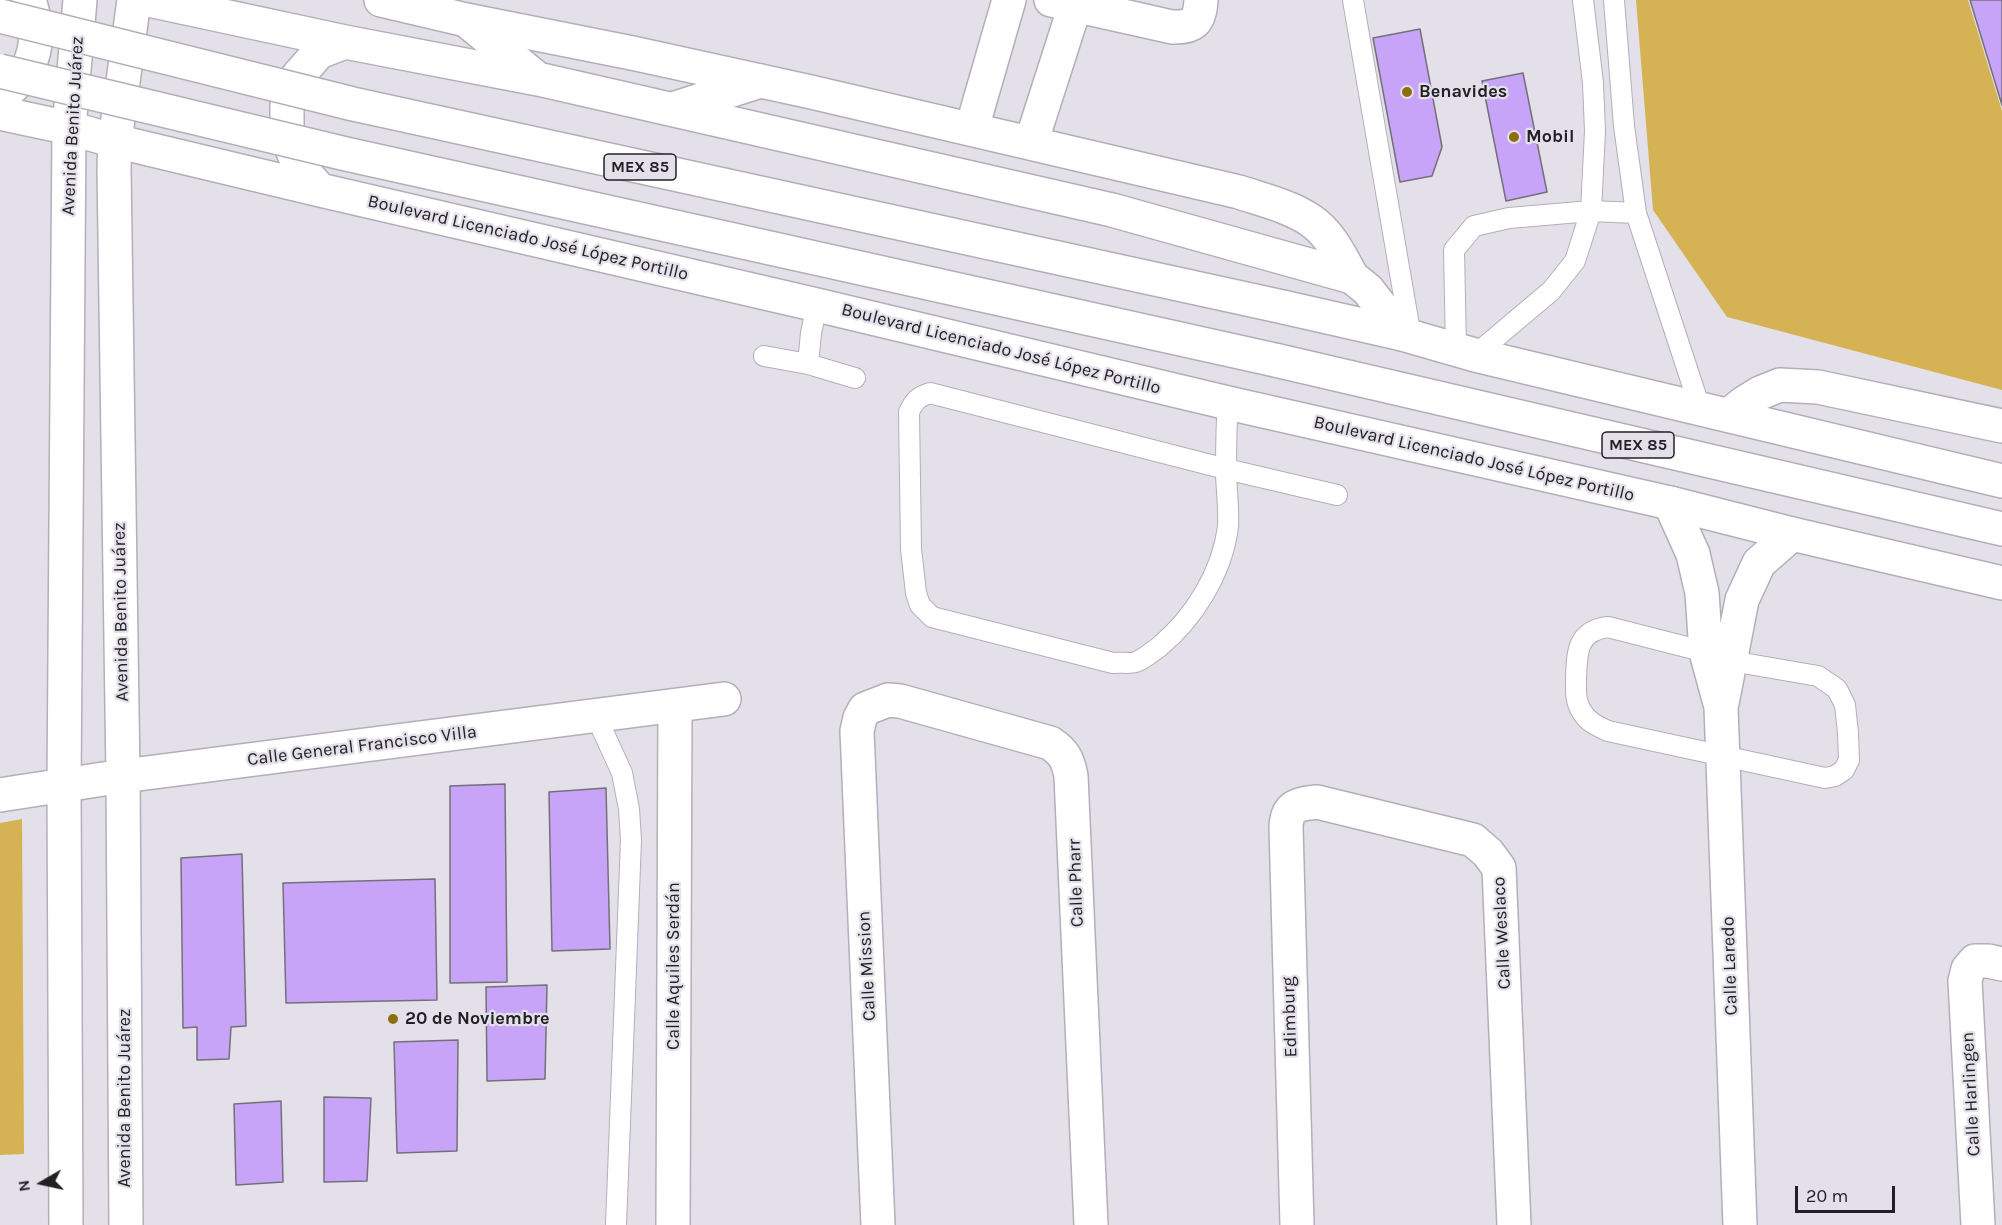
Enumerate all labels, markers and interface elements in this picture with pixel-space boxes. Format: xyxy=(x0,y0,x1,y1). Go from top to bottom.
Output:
street label: Avenida Benito Juárez xyxy=(58,36,88,216)
place label: Benavides xyxy=(1419,81,1507,103)
marker: Benavides xyxy=(1400,85,1414,99)
place label: Mobil xyxy=(1526,126,1574,148)
marker: Mobil xyxy=(1507,130,1521,144)
road number: MEX 85 xyxy=(604,154,676,180)
street label: Boulevard Licenciado José López Portillo xyxy=(366,191,690,285)
street label: Boulevard Licenciado José López Portillo xyxy=(839,299,1163,399)
street label: Boulevard Licenciado José López Portillo xyxy=(1312,412,1636,506)
road number: MEX 85 xyxy=(1602,432,1674,458)
street label: Avenida Benito Juárez xyxy=(109,522,133,702)
street label: Calle General Francisco Villa xyxy=(246,721,478,771)
street label: Calle Pharr xyxy=(1064,839,1088,927)
street label: Calle Weslaco xyxy=(1488,876,1516,990)
street label: Calle Aquiles Serdán xyxy=(663,882,685,1050)
street label: Calle Mission xyxy=(853,910,881,1022)
street label: Calle Laredo xyxy=(1717,916,1743,1016)
street label: Edimburg xyxy=(1278,976,1302,1058)
street label: Avenida Benito Juárez xyxy=(114,1008,136,1188)
place label: 20 de Noviembre xyxy=(405,1008,550,1030)
marker: 20 de Noviembre xyxy=(386,1012,400,1026)
street label: Calle Harlingen xyxy=(1957,1031,1985,1157)
north arrow xyxy=(12,1153,72,1213)
scale bar xyxy=(1798,1174,1898,1212)
text: N xyxy=(13,1179,34,1193)
text: 20 m xyxy=(1806,1185,1848,1207)

